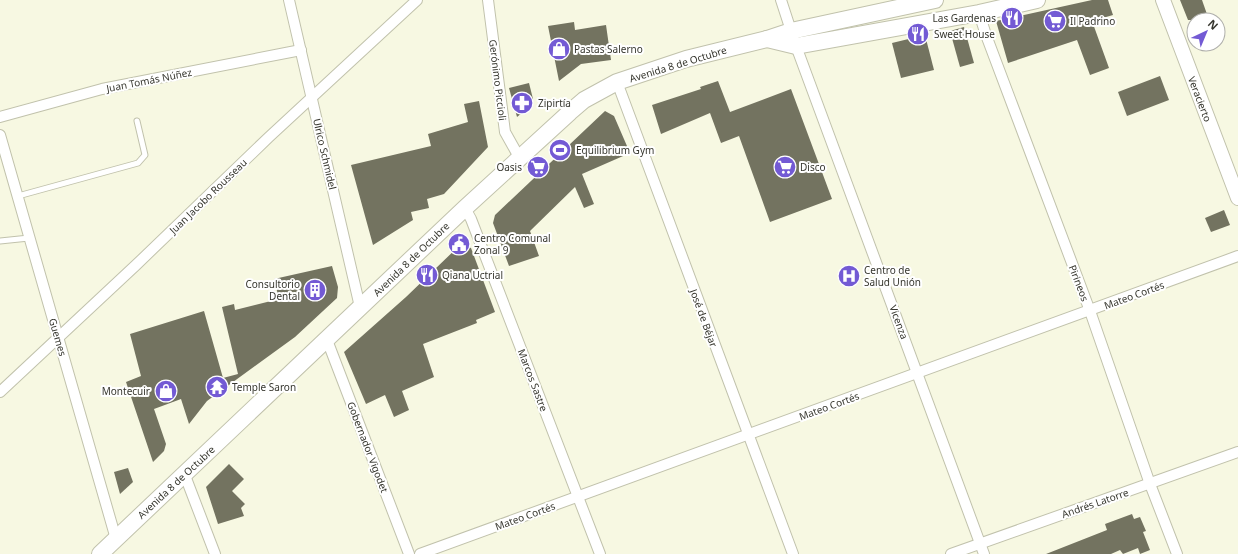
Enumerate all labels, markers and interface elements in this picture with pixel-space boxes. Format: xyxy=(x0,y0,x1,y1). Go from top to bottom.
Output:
restaurant icon: Las Gardenas xyxy=(999,5,1025,31)
supermarket icon: Il Padrino xyxy=(1042,8,1068,34)
place label: Las Gardenas xyxy=(933,11,996,25)
north arrow xyxy=(1186,12,1226,52)
place label: Il Padrino xyxy=(1070,14,1115,28)
text: N xyxy=(1205,16,1222,33)
restaurant icon: Sweet House xyxy=(905,21,931,47)
place label: Sweet House xyxy=(934,27,995,41)
shop icon: Pastas Salerno xyxy=(546,36,572,62)
street label: Gerónimo Piccioli xyxy=(486,39,510,121)
place label: Pastas Salerno xyxy=(574,42,643,56)
street label: Avenida 8 de Octubre xyxy=(628,42,729,85)
street label: Juan Tomás Núñez xyxy=(104,65,193,95)
street label: Veracierto xyxy=(1185,74,1215,124)
pharmacy icon: Zipirtía xyxy=(509,90,535,116)
place label: Zipirtía xyxy=(538,96,571,110)
street label: Ulrico Schmidel xyxy=(310,117,340,191)
sports icon: Equilibrium Gym xyxy=(547,137,573,163)
place label: Equilibrium Gym xyxy=(576,143,654,157)
supermarket icon: Oasis xyxy=(525,154,551,180)
supermarket icon: Disco xyxy=(772,154,798,180)
street label: Juan Jacobo Rousseau xyxy=(165,155,250,237)
place label: Oasis xyxy=(496,160,522,174)
place label: Disco xyxy=(800,160,826,174)
street label: Avenida 8 de Octubre xyxy=(370,219,452,299)
public building icon: Centro Comunal Zonal 9 xyxy=(446,231,472,257)
place label: Centro Comunal Zonal 9 xyxy=(474,231,551,257)
restaurant icon: Qiana Uctrial xyxy=(414,262,440,288)
hospital icon: Centro de Salud Unión xyxy=(836,263,862,289)
place label: Centro de Salud Unión xyxy=(864,263,921,289)
street label: Pirineos xyxy=(1066,263,1092,303)
place label: Qiana Uctrial xyxy=(442,268,503,282)
place label: Consultorio Dental xyxy=(245,277,300,303)
building icon: Consultorio Dental xyxy=(302,277,328,303)
street label: Mateo Cortés xyxy=(1102,278,1166,312)
street label: José de Béjar xyxy=(687,286,721,349)
street label: Vicenza xyxy=(886,303,912,341)
street label: Guemes xyxy=(46,316,70,358)
street label: Marcos Sastre xyxy=(515,347,551,414)
temple icon: Temple Saron xyxy=(204,374,230,400)
shop icon: Montecuir xyxy=(153,378,179,404)
place label: Temple Saron xyxy=(232,380,296,394)
place label: Montecuir xyxy=(102,384,150,398)
street label: Mateo Cortés xyxy=(797,389,861,423)
street label: Gobernador Vigodet xyxy=(344,400,392,495)
street label: Avenida 8 de Octubre xyxy=(134,442,218,522)
street label: Andrés Latorre xyxy=(1060,485,1131,521)
street label: Mateo Cortés xyxy=(493,499,557,533)

